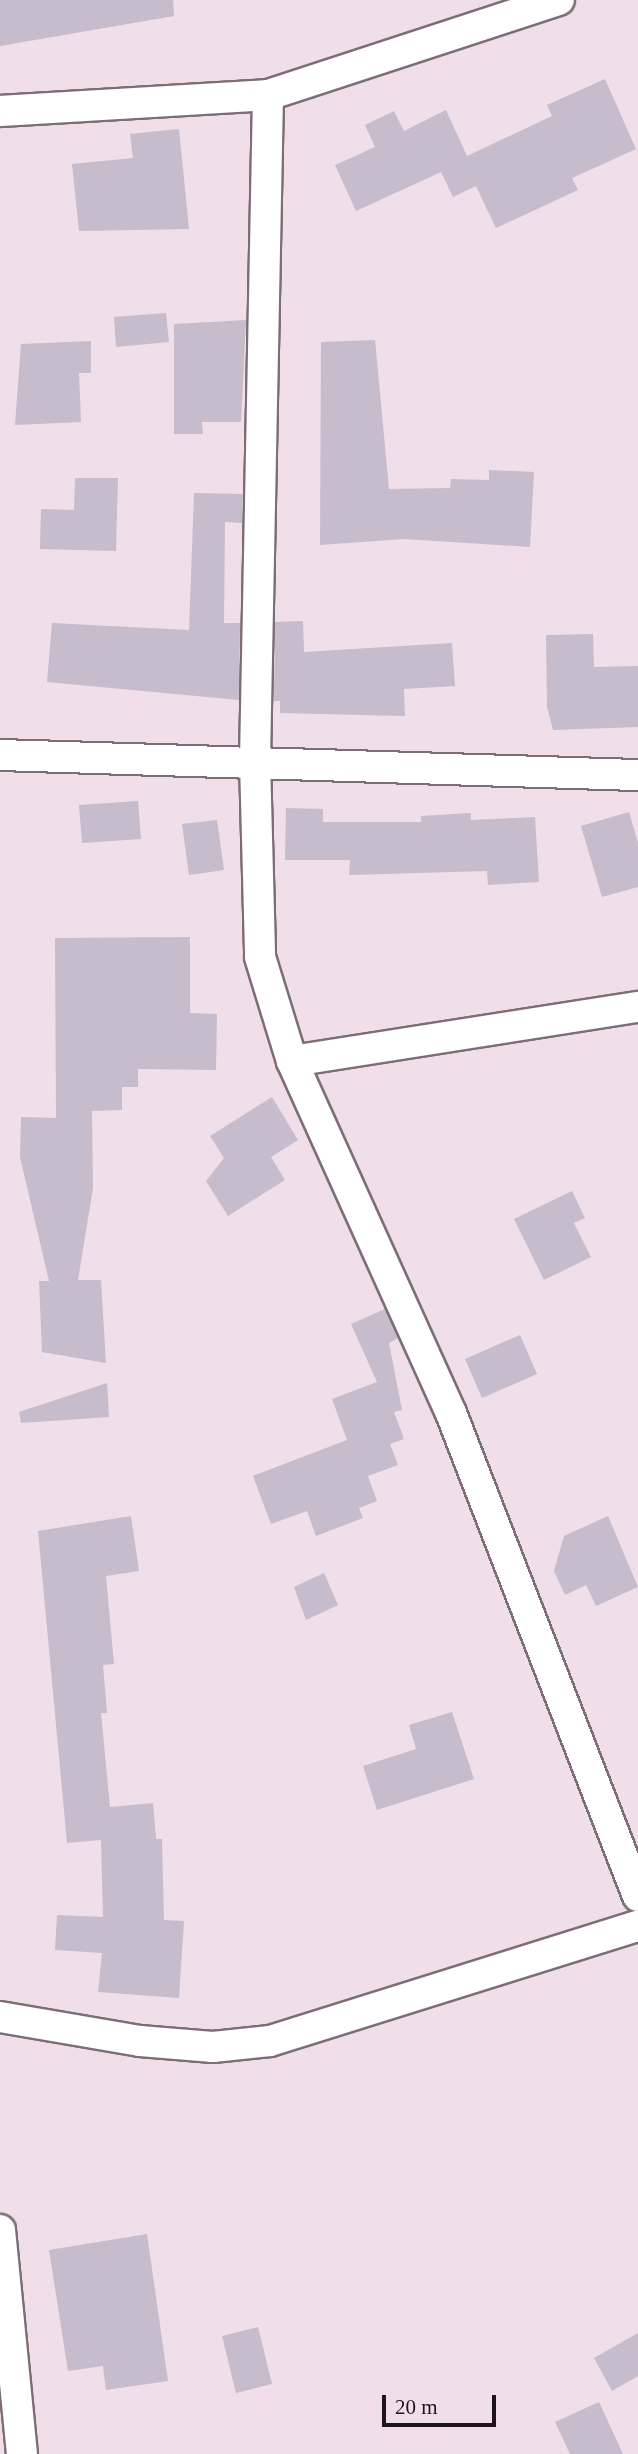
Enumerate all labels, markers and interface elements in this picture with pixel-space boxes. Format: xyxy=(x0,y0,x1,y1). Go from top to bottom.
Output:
scale bar xyxy=(386,2380,500,2424)
text: 20 m xyxy=(395,2395,438,2419)

